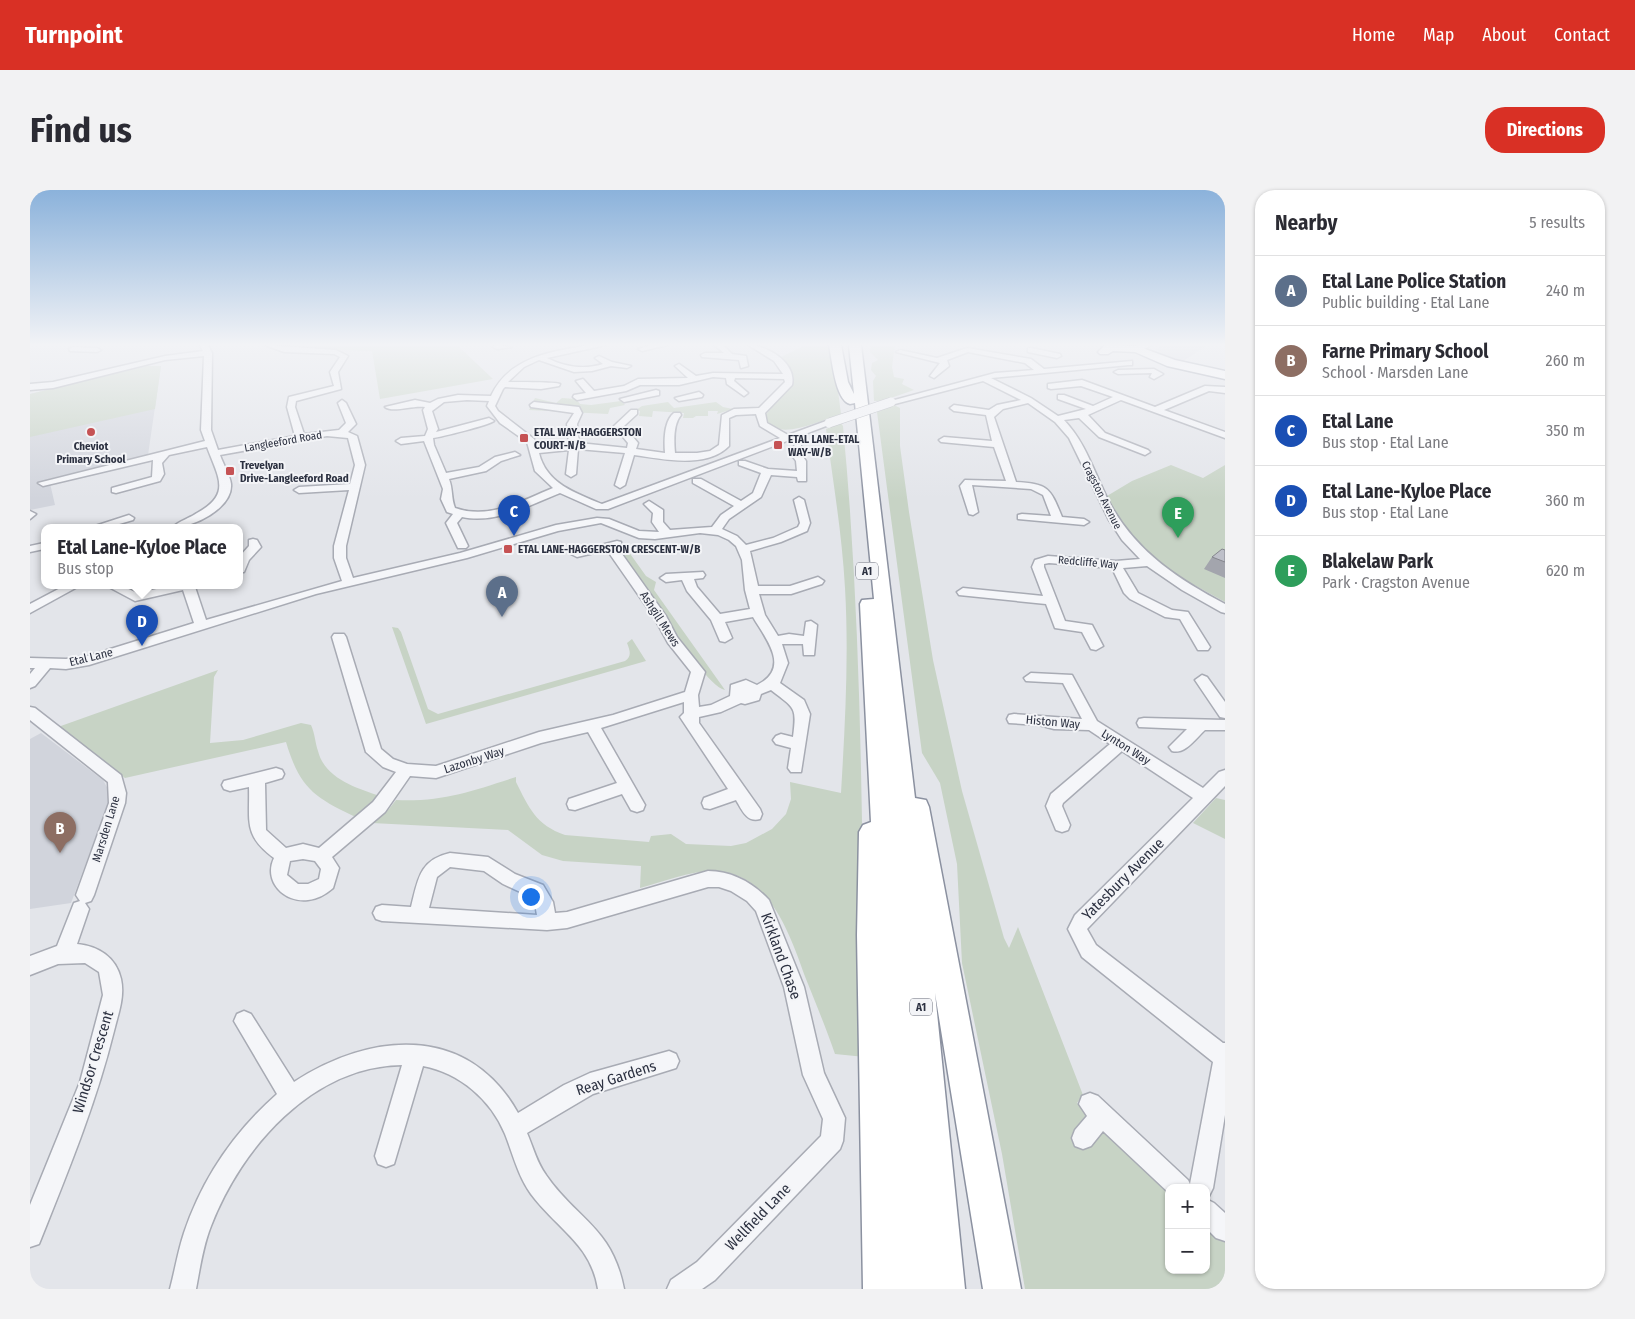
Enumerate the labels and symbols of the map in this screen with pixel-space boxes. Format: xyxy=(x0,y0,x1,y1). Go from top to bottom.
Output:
marker: Cheviot Primary School xyxy=(85,426,97,438)
place label: ETAL WAY-HAGGERSTON COURT-N/B xyxy=(534,426,642,452)
street label: Langleeford Road xyxy=(243,428,323,455)
marker: ETAL WAY-HAGGERSTON COURT-N/B xyxy=(518,432,530,444)
place label: ETAL LANE-ETAL WAY-W/B xyxy=(788,433,860,459)
marker: ETAL LANE-ETAL WAY-W/B xyxy=(772,439,784,451)
place label: Cheviot Primary School xyxy=(56,440,127,466)
place label: Trevelyan Drive-Langleeford Road xyxy=(240,459,349,485)
street label: Cragston Avenue xyxy=(1079,459,1124,531)
marker: Trevelyan Drive-Langleeford Road xyxy=(224,465,236,477)
pin: C xyxy=(498,495,530,536)
pin: E xyxy=(1162,497,1194,538)
marker: ETAL LANE-HAGGERSTON CRESCENT-W/B xyxy=(502,543,514,555)
place label: ETAL LANE-HAGGERSTON CRESCENT-W/B xyxy=(518,543,700,556)
street label: Redcliffe Way xyxy=(1057,553,1119,572)
road number: A1 xyxy=(856,562,878,580)
pin: A xyxy=(486,576,518,617)
street label: Ashgill Mews xyxy=(637,589,683,649)
pin: D xyxy=(126,605,158,646)
street label: Etal Lane xyxy=(68,645,114,669)
street label: Histon Way xyxy=(1025,713,1081,731)
street label: Lynton Way xyxy=(1099,726,1154,768)
street label: Lazonby Way xyxy=(442,743,507,776)
street label: Marsden Lane xyxy=(89,794,123,864)
pin: B xyxy=(44,812,76,853)
street label: Yatesbury Avenue xyxy=(1078,834,1168,924)
your location xyxy=(518,884,544,910)
street label: Kirkland Chase xyxy=(757,910,805,1002)
road number: A1 xyxy=(910,999,932,1016)
street label: Windsor Crescent xyxy=(69,1008,117,1116)
street label: Reay Gardens xyxy=(574,1057,658,1099)
street label: Wellfield Lane xyxy=(722,1180,794,1254)

